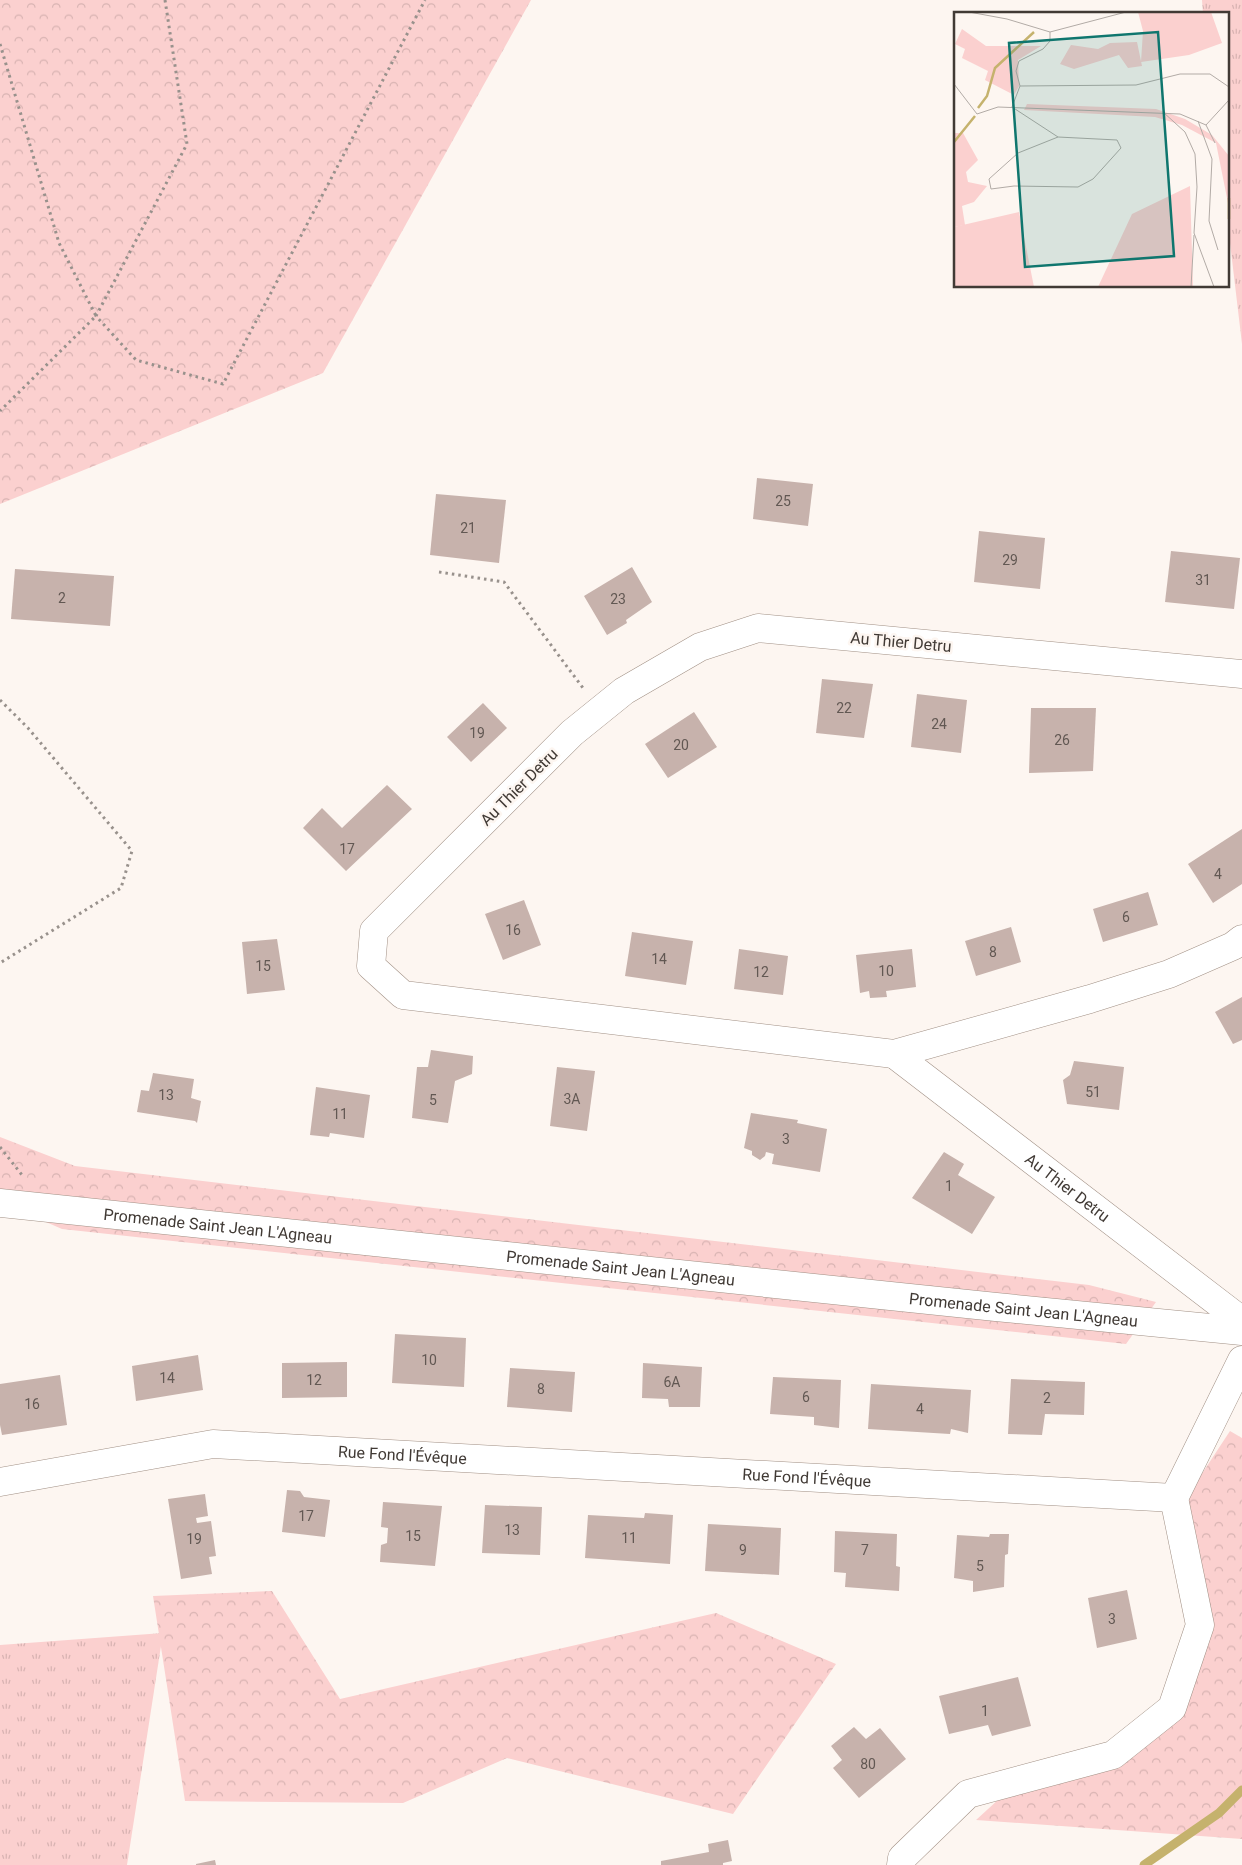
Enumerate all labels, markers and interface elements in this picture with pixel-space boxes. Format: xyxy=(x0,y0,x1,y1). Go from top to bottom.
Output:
inset map xyxy=(954,12,1230,288)
house number: 25 xyxy=(775,493,791,509)
house number: 21 xyxy=(460,520,476,536)
house number: 29 xyxy=(1002,552,1018,568)
house number: 31 xyxy=(1195,572,1211,588)
house number: 2 xyxy=(58,590,66,606)
house number: 23 xyxy=(610,591,626,607)
street label: Au Thier Detru xyxy=(850,628,952,656)
house number: 22 xyxy=(836,700,852,716)
house number: 24 xyxy=(931,716,947,732)
house number: 19 xyxy=(469,725,485,741)
house number: 26 xyxy=(1054,732,1070,748)
house number: 20 xyxy=(673,737,689,753)
street label: Au Thier Detru xyxy=(476,744,562,830)
house number: 17 xyxy=(339,841,355,857)
house number: 4 xyxy=(1214,866,1222,882)
house number: 6 xyxy=(1122,909,1130,925)
house number: 16 xyxy=(505,922,521,938)
house number: 8 xyxy=(989,944,997,960)
house number: 14 xyxy=(651,951,667,967)
house number: 15 xyxy=(255,958,271,974)
house number: 10 xyxy=(878,963,894,979)
house number: 12 xyxy=(753,964,769,980)
house number: 51 xyxy=(1085,1084,1101,1100)
house number: 13 xyxy=(158,1087,174,1103)
house number: 3A xyxy=(563,1091,581,1107)
house number: 5 xyxy=(429,1092,437,1108)
house number: 11 xyxy=(332,1106,348,1122)
house number: 3 xyxy=(782,1131,790,1147)
street label: Au Thier Detru xyxy=(1022,1149,1114,1226)
house number: 1 xyxy=(945,1178,953,1194)
street label: Promenade Saint Jean L'Agneau xyxy=(103,1204,333,1247)
street label: Promenade Saint Jean L'Agneau xyxy=(505,1246,736,1289)
street label: Promenade Saint Jean L'Agneau xyxy=(908,1288,1139,1330)
house number: 10 xyxy=(421,1352,437,1368)
house number: 14 xyxy=(159,1370,175,1386)
house number: 12 xyxy=(306,1372,322,1388)
house number: 6A xyxy=(663,1374,681,1390)
house number: 8 xyxy=(537,1381,545,1397)
house number: 6 xyxy=(802,1389,810,1405)
house number: 2 xyxy=(1043,1390,1051,1406)
house number: 16 xyxy=(24,1396,40,1412)
house number: 4 xyxy=(916,1401,924,1417)
street label: Rue Fond l'Évêque xyxy=(337,1442,467,1468)
street label: Rue Fond l'Évêque xyxy=(742,1464,872,1490)
house number: 17 xyxy=(298,1508,314,1524)
house number: 13 xyxy=(504,1522,520,1538)
house number: 15 xyxy=(405,1528,421,1544)
house number: 11 xyxy=(621,1530,637,1546)
house number: 19 xyxy=(186,1531,202,1547)
house number: 9 xyxy=(739,1542,747,1558)
house number: 7 xyxy=(861,1542,869,1558)
house number: 5 xyxy=(976,1558,984,1574)
house number: 3 xyxy=(1108,1611,1116,1627)
house number: 1 xyxy=(981,1703,989,1719)
house number: 80 xyxy=(860,1756,876,1772)

